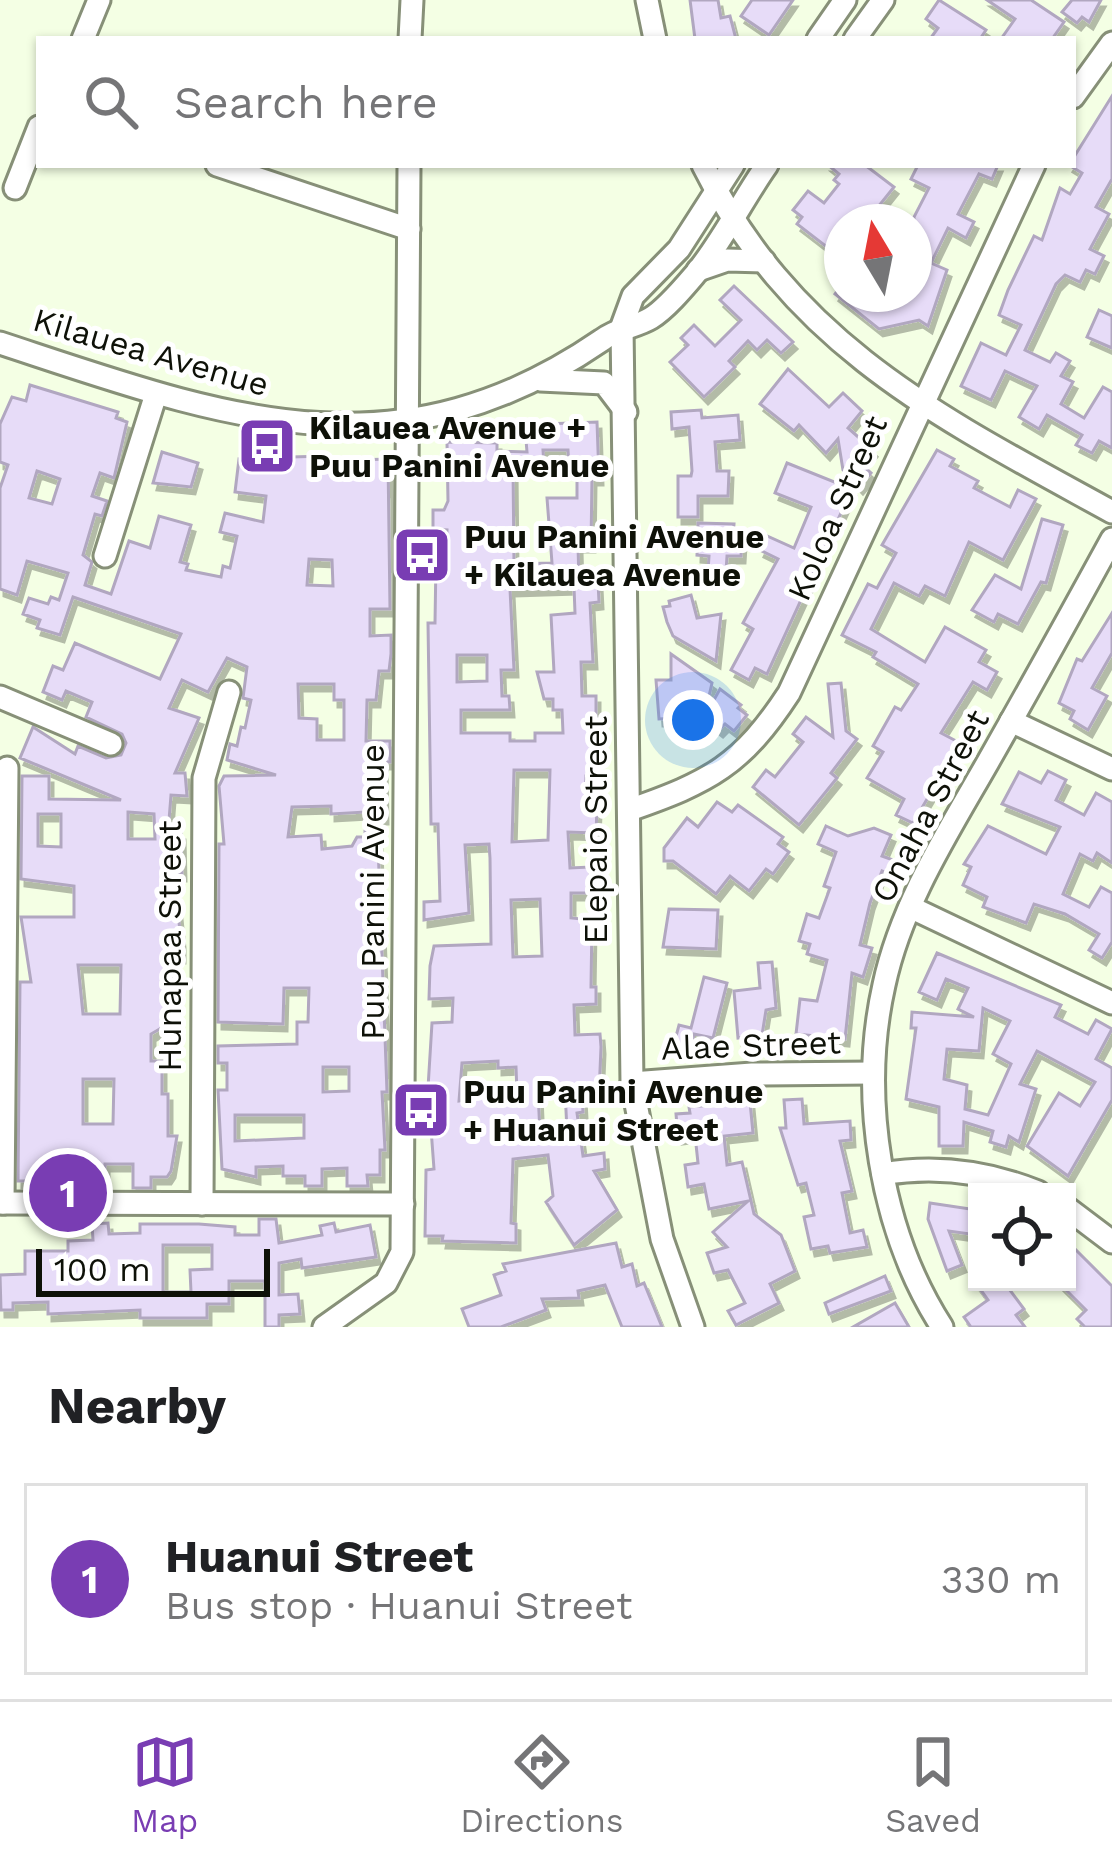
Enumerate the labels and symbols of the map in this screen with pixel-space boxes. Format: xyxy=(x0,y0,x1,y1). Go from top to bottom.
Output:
north arrow xyxy=(824,204,932,312)
street label: Kilauea Avenue xyxy=(29,300,273,404)
place label: Kilauea Avenue + Puu Panini Avenue xyxy=(309,408,609,485)
street label: Koloa Street xyxy=(779,409,895,607)
bus stop icon: Kilauea Avenue + Puu Panini Avenue xyxy=(236,415,298,477)
place label: Puu Panini Avenue + Kilauea Avenue xyxy=(464,517,764,594)
bus stop icon: Puu Panini Avenue + Kilauea Avenue xyxy=(391,524,453,586)
your location xyxy=(663,690,723,750)
street label: Onaha Street xyxy=(863,703,997,909)
street label: Elepaio Street xyxy=(576,715,615,944)
street label: Puu Panini Avenue xyxy=(353,744,392,1040)
street label: Hunapaa Street xyxy=(150,820,189,1072)
street label: Alae Street xyxy=(660,1022,842,1068)
place label: Puu Panini Avenue + Huanui Street xyxy=(463,1072,763,1149)
bus stop icon: Puu Panini Avenue + Huanui Street xyxy=(390,1079,452,1141)
pin: 1 xyxy=(29,1148,107,1238)
scale bar xyxy=(36,1243,270,1296)

